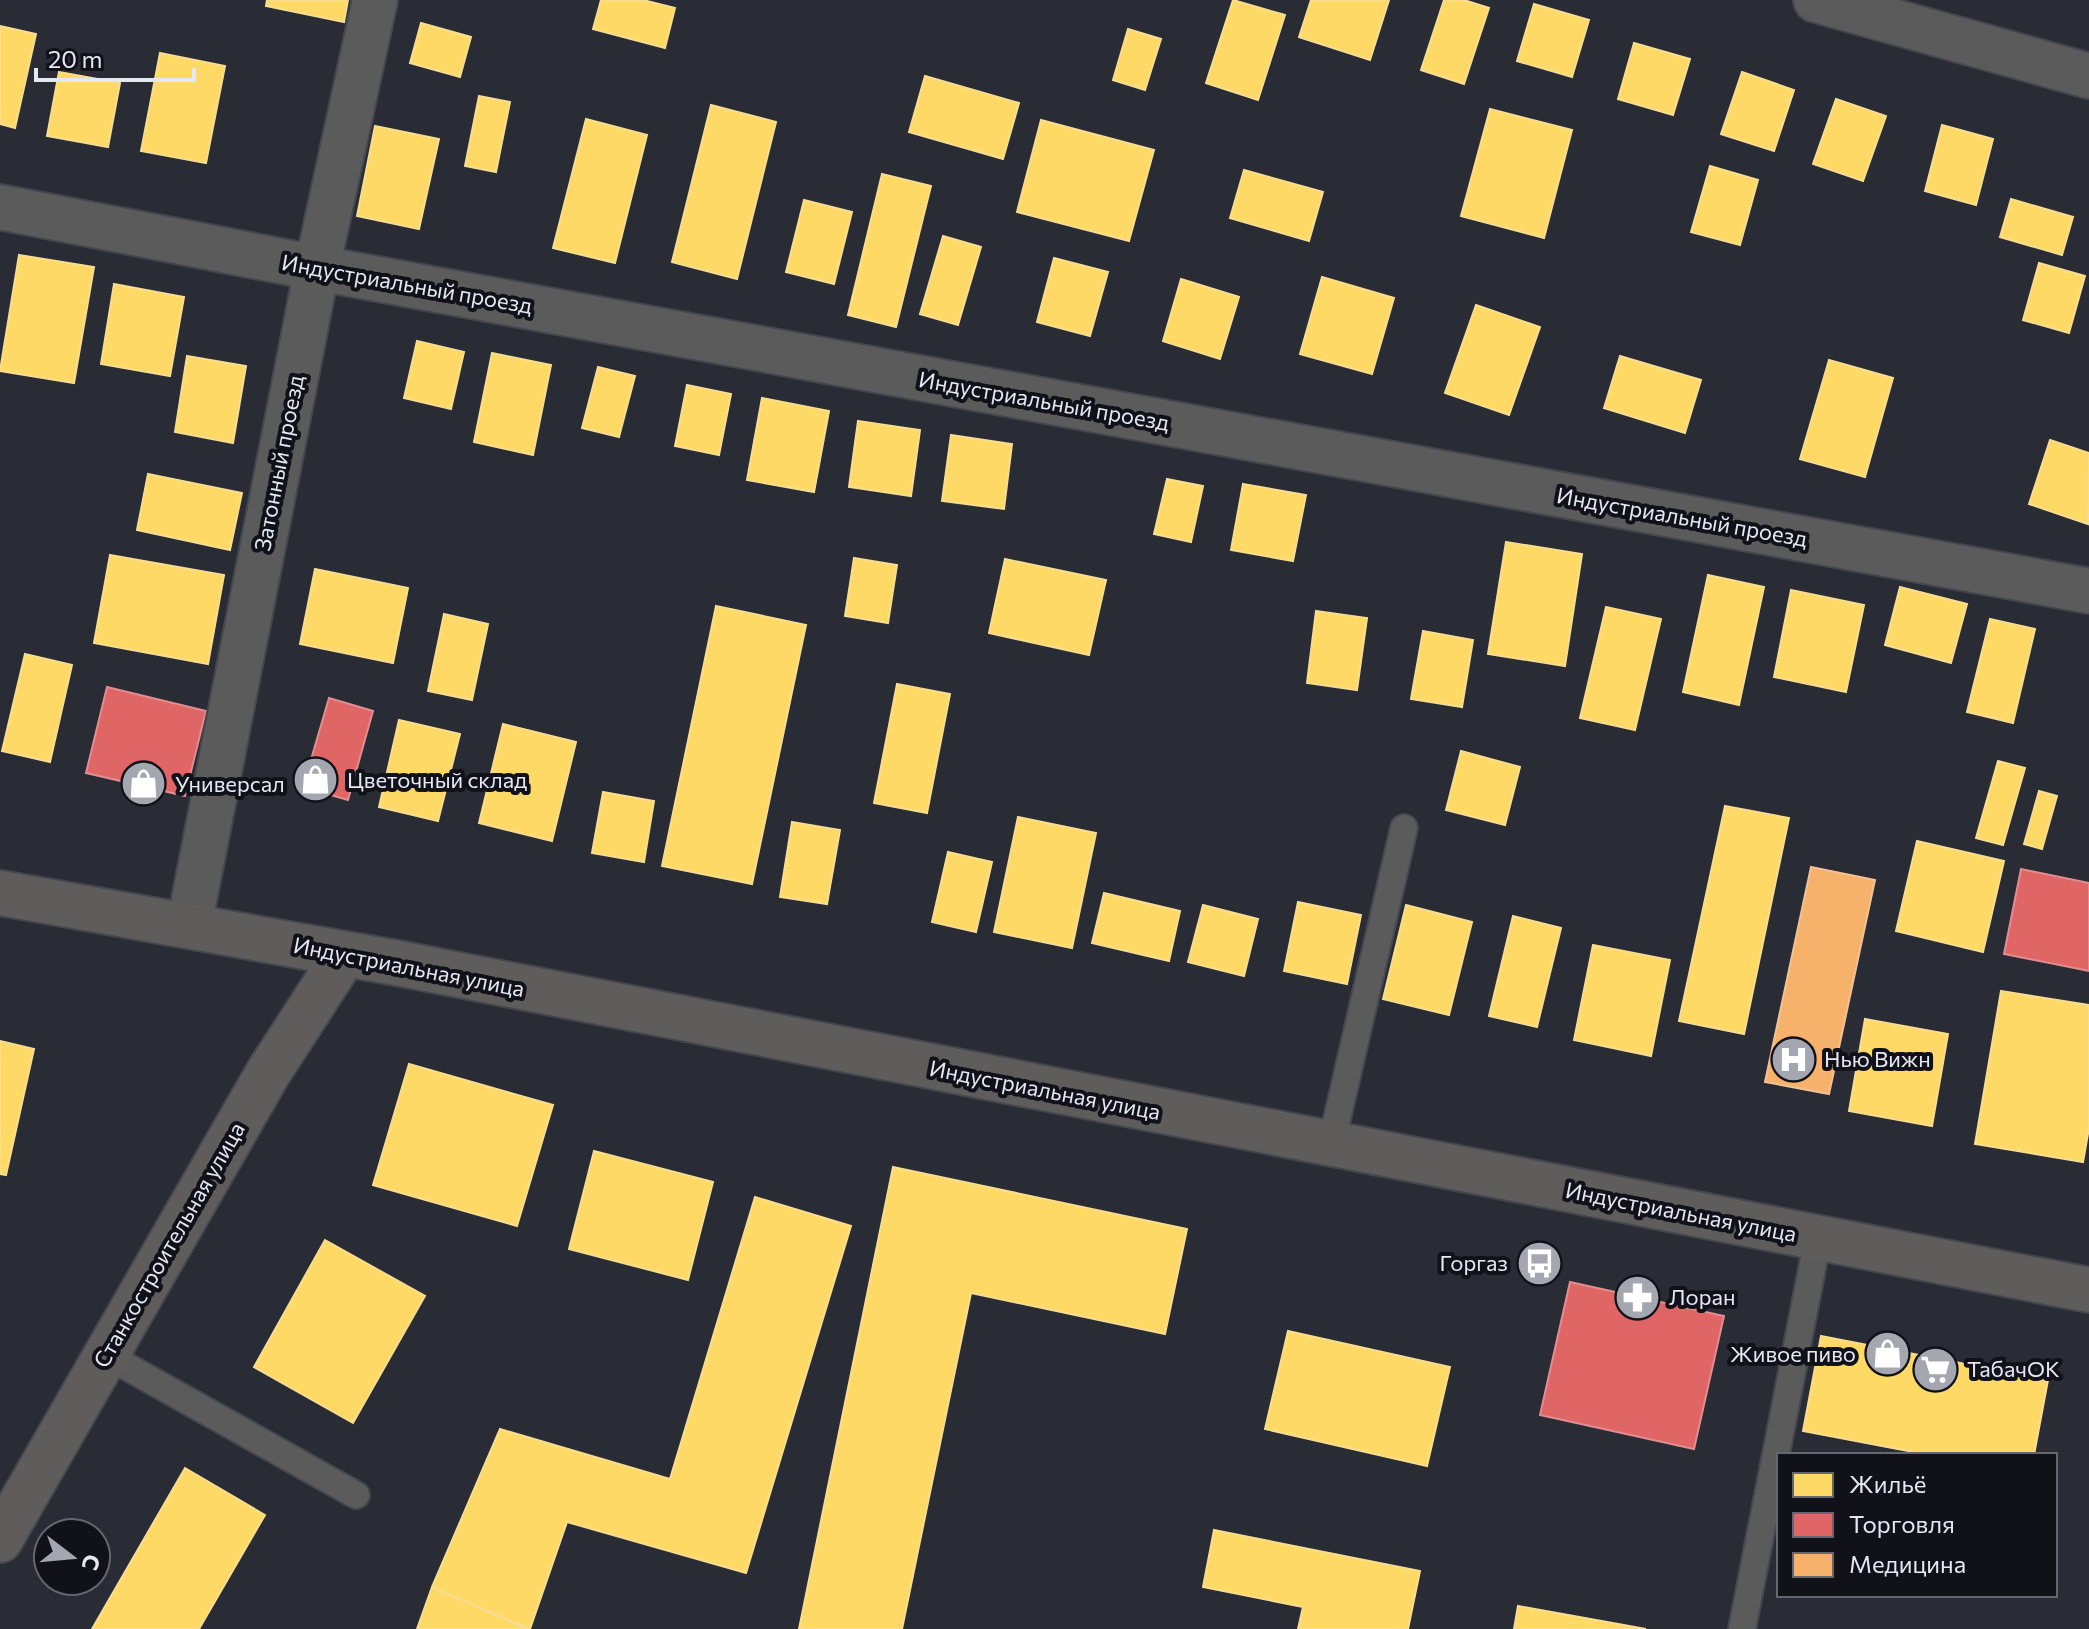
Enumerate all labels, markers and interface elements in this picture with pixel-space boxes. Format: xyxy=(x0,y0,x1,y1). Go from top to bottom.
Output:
scale bar xyxy=(36,32,194,82)
text: 20 m xyxy=(48,44,102,73)
street label: Индустриальный проезд xyxy=(280,248,535,319)
street label: Индустриальный проезд xyxy=(917,365,1172,436)
street label: Затонный проезд xyxy=(248,372,309,553)
street label: Индустриальный проезд xyxy=(1555,481,1810,552)
shop icon: Цветочный склад xyxy=(292,756,340,804)
shop icon: Универсал xyxy=(120,760,168,808)
place label: Цветочный склад xyxy=(347,766,527,793)
place label: Универсал xyxy=(175,770,285,797)
street label: Индустриальная улица xyxy=(291,931,527,1002)
hospital icon: Нью Вижн xyxy=(1769,1035,1817,1083)
place label: Нью Вижн xyxy=(1824,1045,1931,1072)
street label: Индустриальная улица xyxy=(927,1054,1163,1125)
street label: Станкостроительная улица xyxy=(87,1117,250,1372)
street label: Индустриальная улица xyxy=(1563,1176,1799,1247)
bus stop icon: Горгаз xyxy=(1515,1239,1563,1287)
place label: Горгаз xyxy=(1440,1249,1508,1276)
pharmacy icon: Лоран xyxy=(1614,1273,1662,1321)
place label: Лоран xyxy=(1669,1283,1735,1310)
shop icon: Живое пиво xyxy=(1863,1330,1911,1378)
place label: Живое пиво xyxy=(1730,1340,1856,1367)
supermarket icon: ТабачОК xyxy=(1912,1345,1960,1393)
place label: ТабачОК xyxy=(1967,1355,2060,1382)
legend xyxy=(1777,1453,2057,1597)
text: Жильё xyxy=(1849,1469,1926,1498)
text: Торговля xyxy=(1849,1509,1955,1538)
north arrow xyxy=(32,1517,112,1597)
text: Медицина xyxy=(1849,1549,1966,1578)
text: С xyxy=(77,1552,107,1574)

